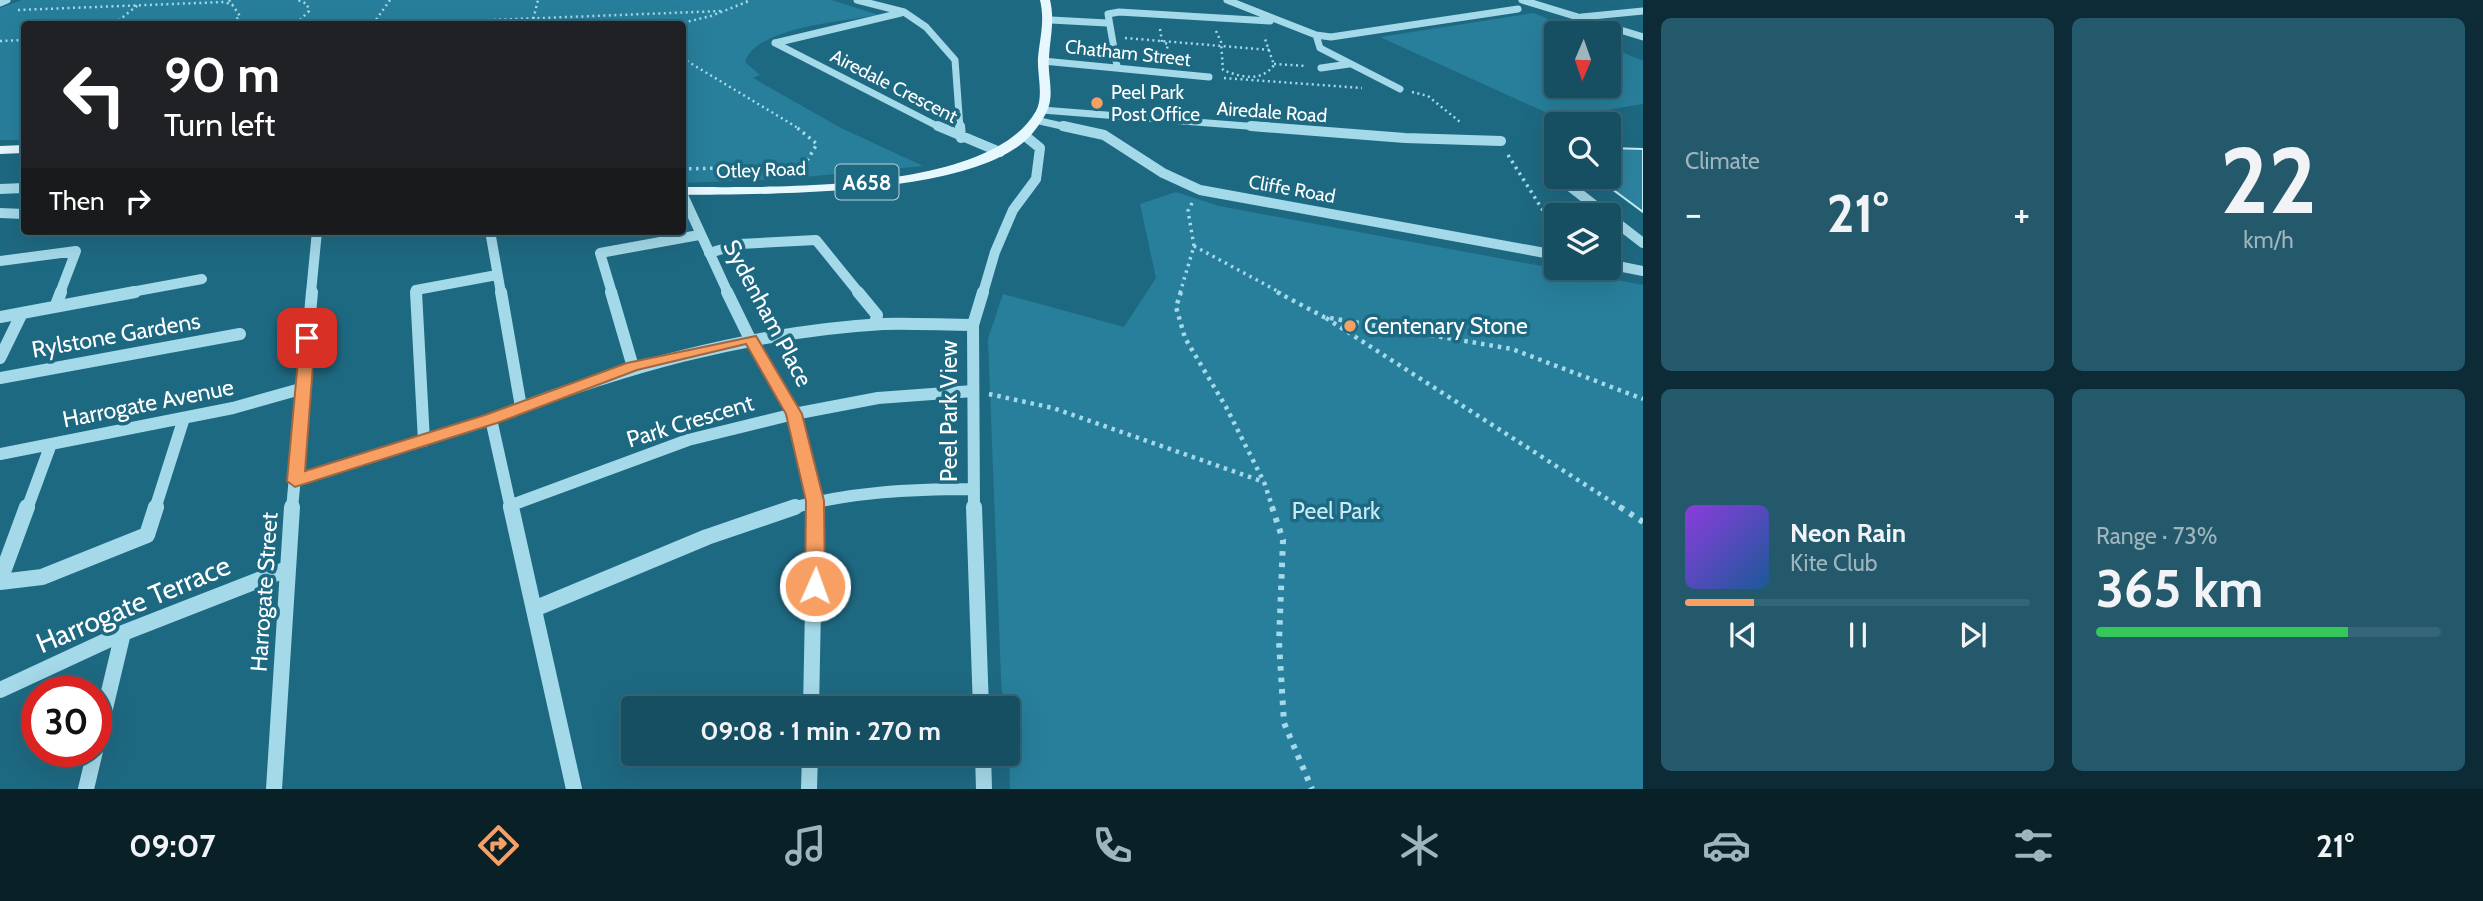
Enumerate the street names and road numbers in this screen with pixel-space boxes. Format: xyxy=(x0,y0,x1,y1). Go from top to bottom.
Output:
street label: Chatham Street xyxy=(1064,35,1193,71)
street label: Airedale Crescent xyxy=(827,44,962,128)
street label: Airedale Road xyxy=(1216,97,1328,127)
street label: Otley Road xyxy=(716,157,806,183)
road number: A658 xyxy=(836,164,898,200)
street label: Cliffe Road xyxy=(1247,170,1337,208)
street label: Sydenham Place xyxy=(718,235,819,391)
street label: Rylstone Gardens xyxy=(29,306,203,364)
street label: Peel Park View xyxy=(935,340,963,482)
street label: Harrogate Avenue xyxy=(60,373,236,433)
street label: Park Crescent xyxy=(623,388,757,454)
street label: Harrogate Street xyxy=(244,511,284,673)
street label: Harrogate Terrace xyxy=(31,548,235,660)

